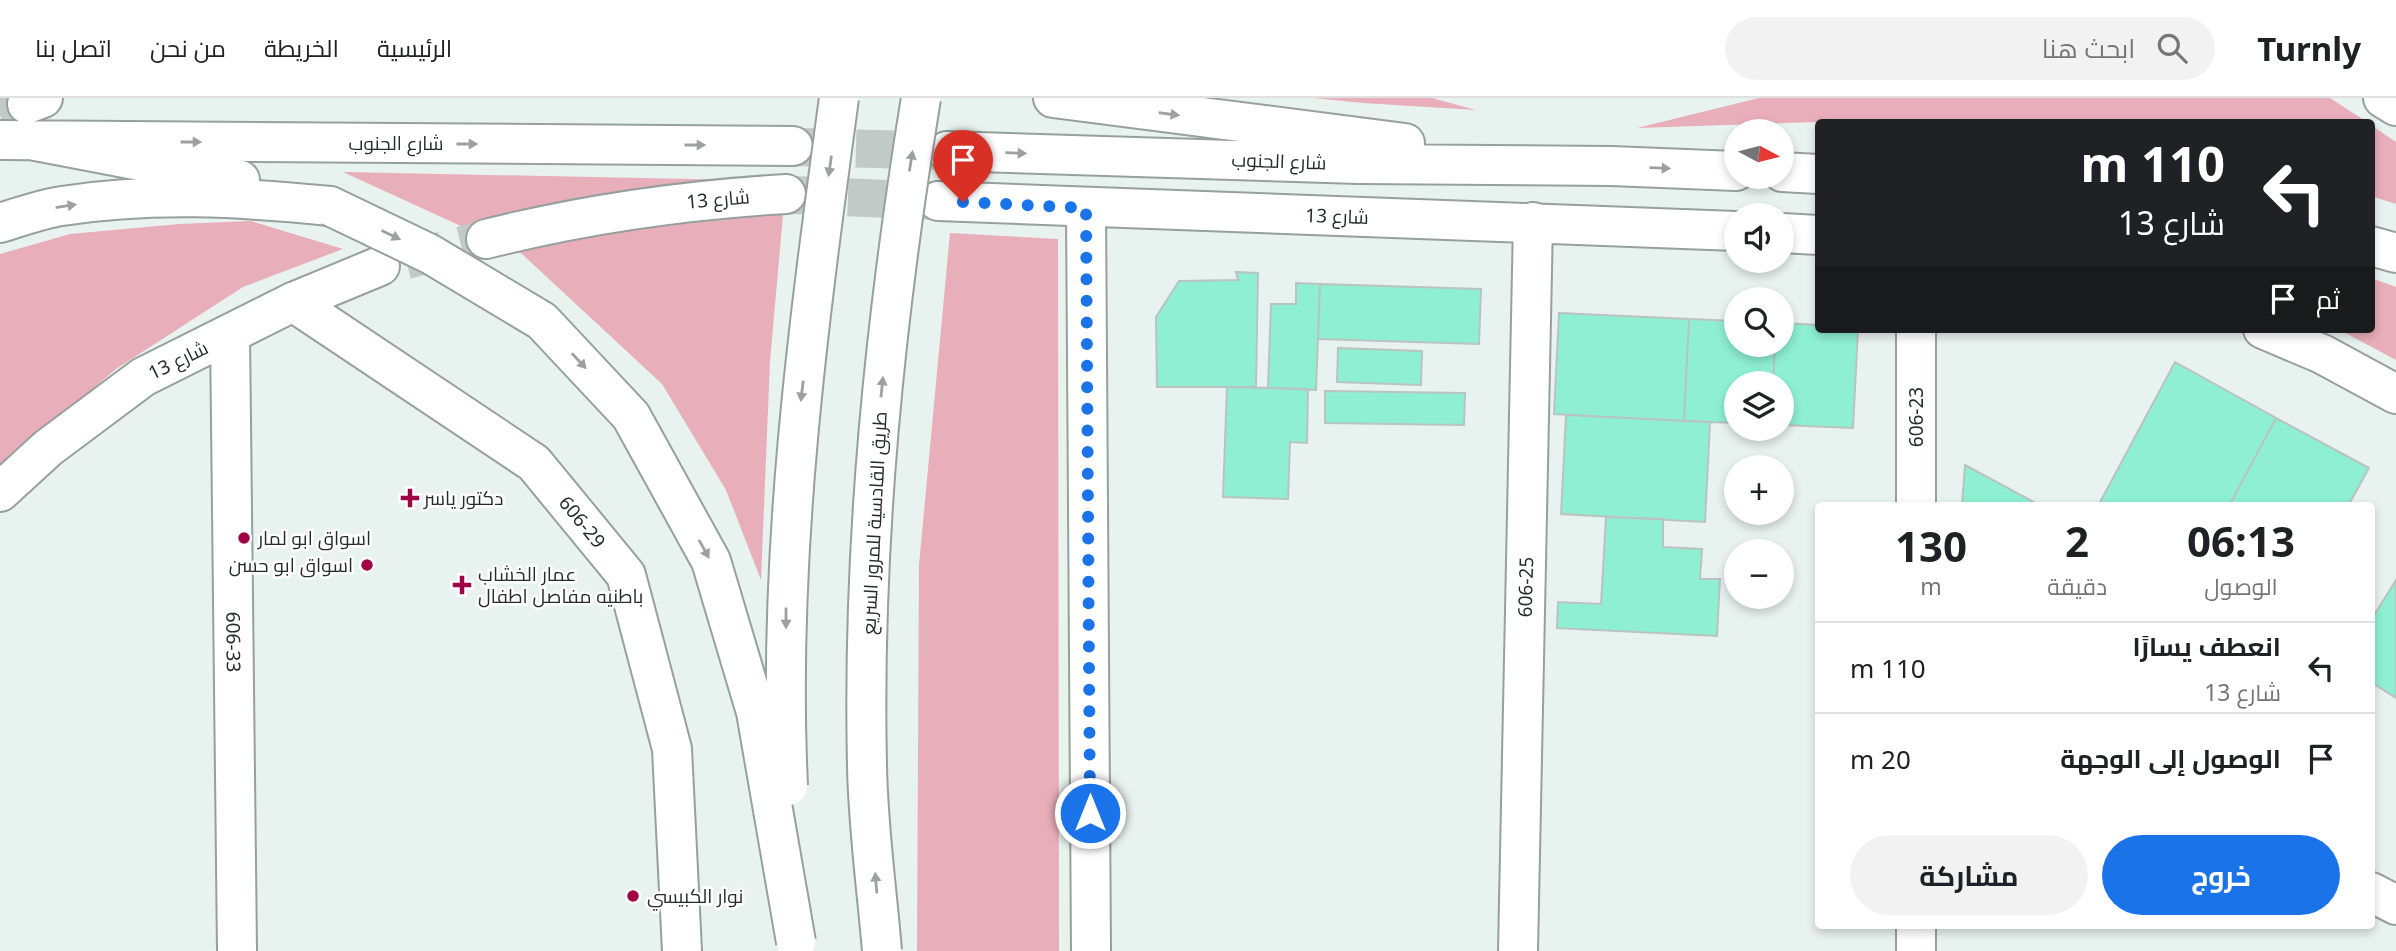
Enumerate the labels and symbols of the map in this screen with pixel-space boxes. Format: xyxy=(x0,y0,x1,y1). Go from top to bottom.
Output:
one-way arrow xyxy=(1158,108,1180,119)
north arrow xyxy=(1724,119,1794,189)
street label: شارع الجنوب xyxy=(348,130,444,157)
pin xyxy=(933,130,993,202)
one-way arrow xyxy=(180,136,202,148)
one-way arrow xyxy=(456,138,478,150)
one-way arrow xyxy=(684,139,706,151)
street label: شارع الجنوب xyxy=(1231,146,1327,177)
one-way arrow xyxy=(1005,148,1027,159)
one-way arrow xyxy=(906,150,917,172)
one-way arrow xyxy=(824,155,835,177)
one-way arrow xyxy=(1649,163,1671,174)
street label: شارع 13 xyxy=(685,183,751,216)
one-way arrow xyxy=(55,200,77,211)
street label: شارع 13 xyxy=(1305,202,1369,231)
one-way arrow xyxy=(381,230,401,241)
street label: شارع 13 xyxy=(144,334,213,387)
one-way arrow xyxy=(570,352,586,369)
one-way arrow xyxy=(877,376,888,398)
one-way arrow xyxy=(796,381,807,403)
street label: 606-23 xyxy=(1903,387,1929,447)
street label: طريق القادسية للمرور السريع xyxy=(855,411,894,635)
place label: دكتور ياسر xyxy=(423,485,503,511)
marker: دكتور ياسر xyxy=(402,490,418,506)
street label: 606-29 xyxy=(553,490,612,553)
place label: اسواق ابو لمار xyxy=(257,525,371,551)
marker: اسواق ابو لمار xyxy=(236,530,252,546)
one-way arrow xyxy=(698,539,710,558)
place label: اسواق ابو حسن xyxy=(229,552,353,578)
marker: اسواق ابو حسن xyxy=(359,557,375,573)
street label: 606-25 xyxy=(1512,557,1539,618)
place label: عمار الخشاب باطنيه مفاصل اطفال xyxy=(478,561,643,609)
marker: عمار الخشاب باطنيه مفاصل اطفال xyxy=(452,575,472,595)
one-way arrow xyxy=(780,608,792,630)
street label: 606-33 xyxy=(220,612,247,672)
position arrow xyxy=(1053,776,1127,850)
one-way arrow xyxy=(870,872,881,894)
place label: نوار الكبيسي xyxy=(647,883,743,911)
marker: نوار الكبيسي xyxy=(625,888,641,904)

